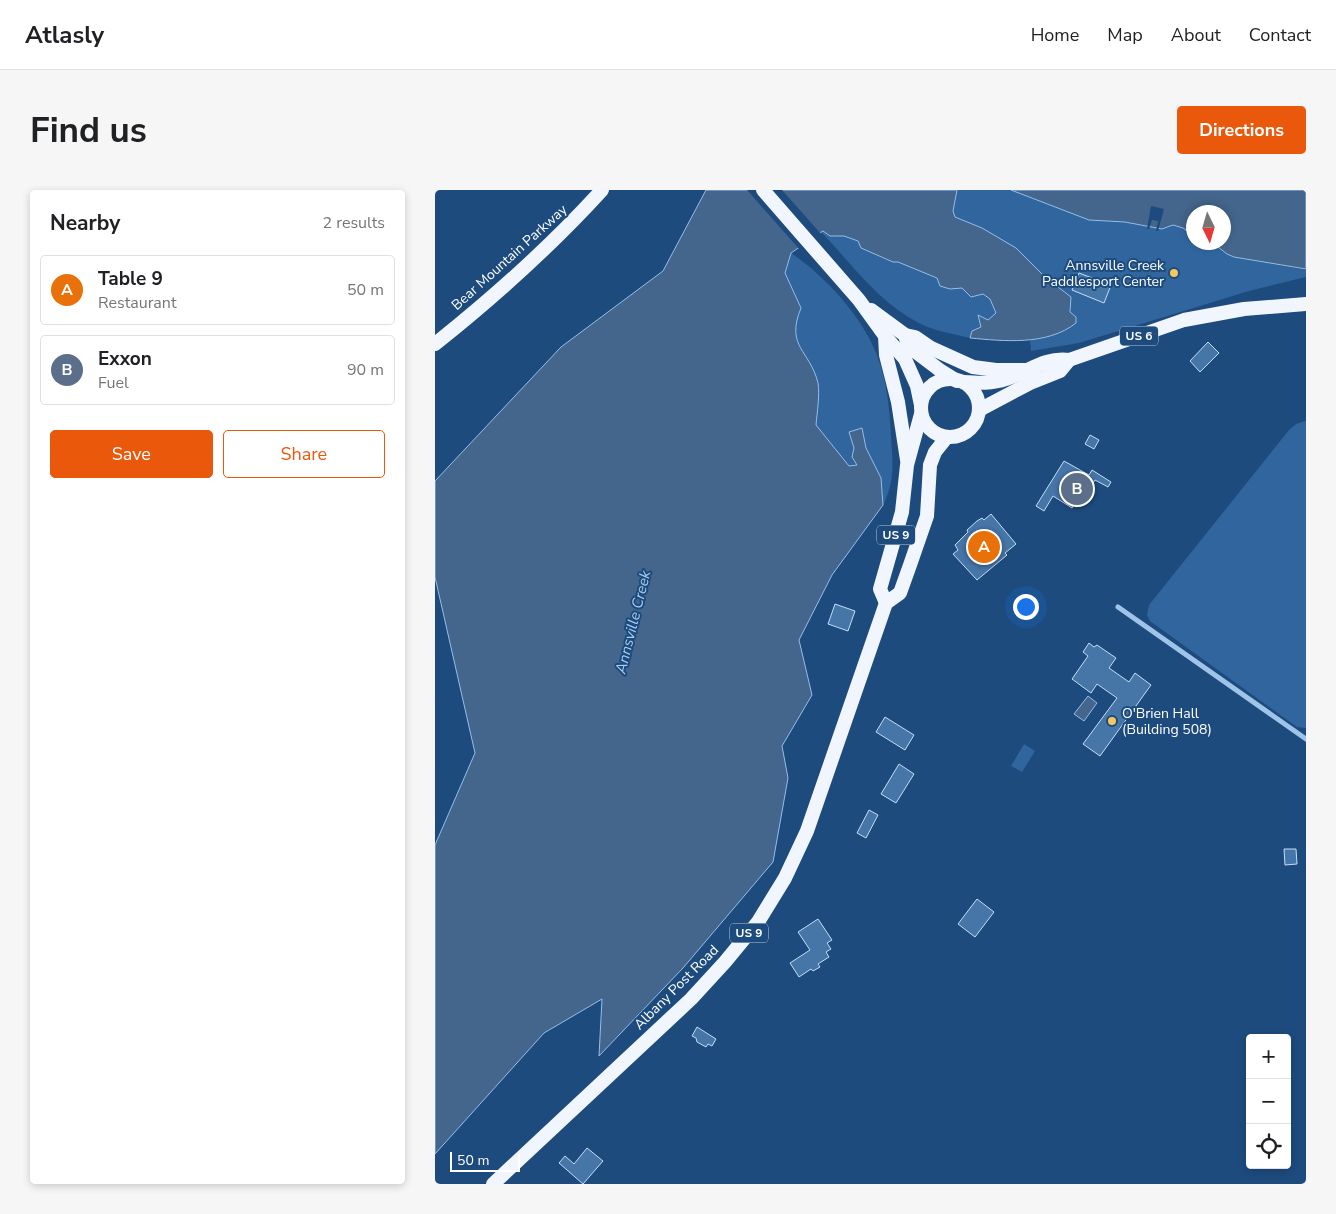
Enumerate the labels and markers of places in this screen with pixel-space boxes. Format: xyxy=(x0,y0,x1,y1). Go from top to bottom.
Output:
place label: Annsville Creek Paddlesport Center xyxy=(1042,256,1165,291)
marker: Annsville Creek Paddlesport Center xyxy=(1168,267,1180,279)
pin: B xyxy=(1061,470,1093,508)
pin: A xyxy=(968,528,1000,566)
place label: O'Brien Hall (Building 508) xyxy=(1122,704,1212,739)
marker: O'Brien Hall (Building 508) xyxy=(1106,715,1118,727)

